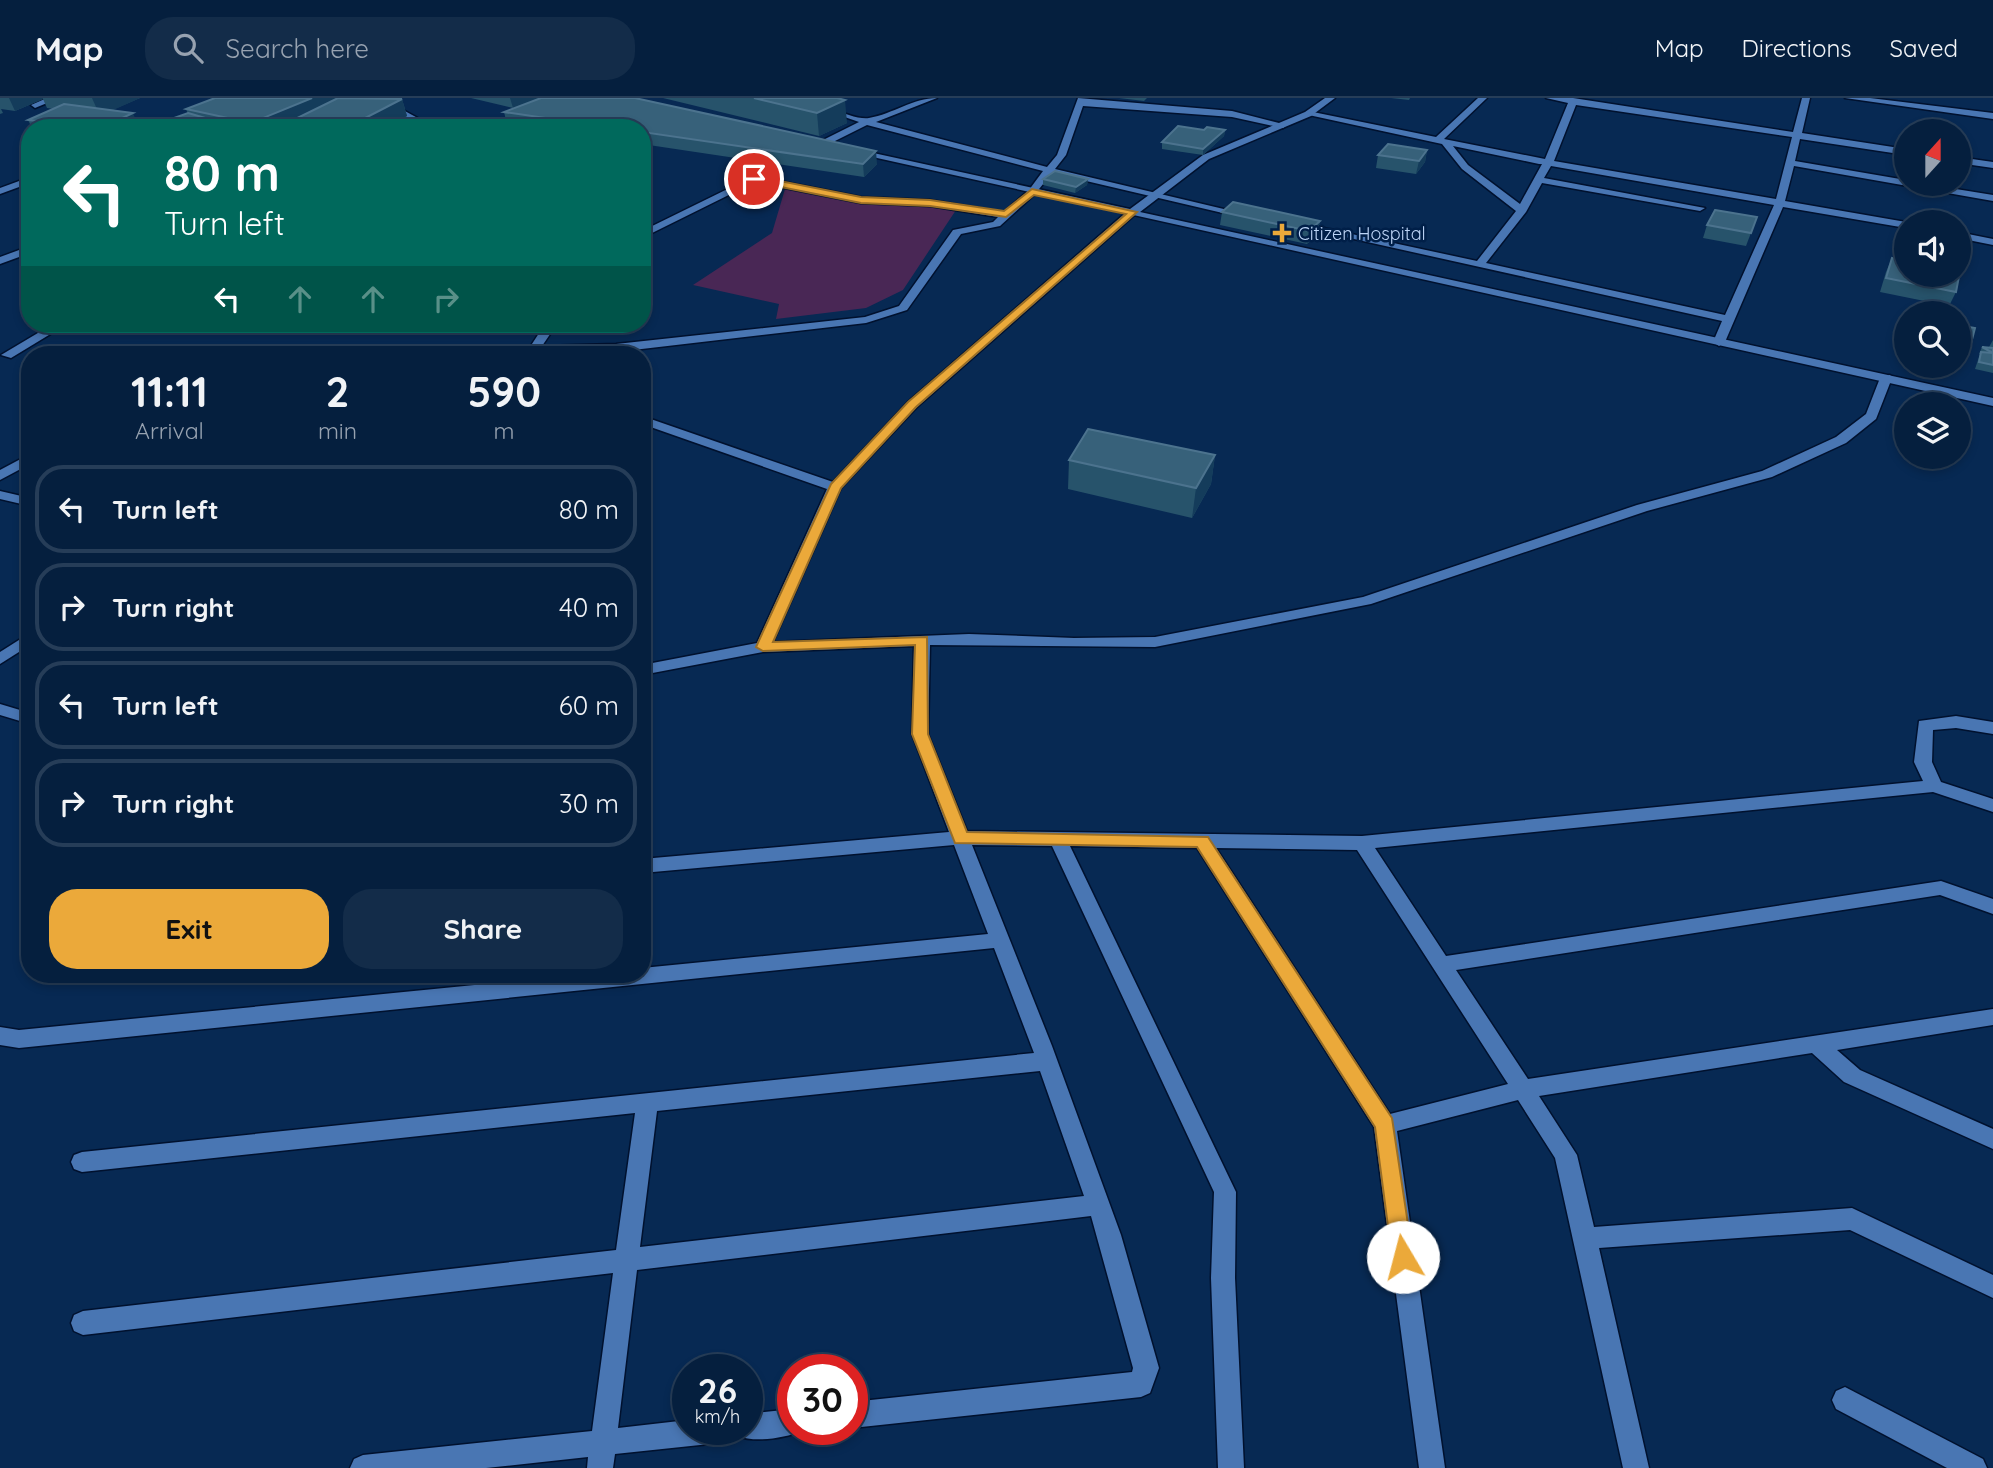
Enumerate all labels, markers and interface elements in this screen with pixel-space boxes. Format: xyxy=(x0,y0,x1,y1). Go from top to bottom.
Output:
search box xyxy=(145,17,635,80)
text: Map xyxy=(35,28,103,69)
icon: search xyxy=(169,29,207,67)
text: Search here xyxy=(225,32,369,65)
text: Map xyxy=(1655,33,1704,63)
text: Directions xyxy=(1742,33,1852,63)
text: Saved xyxy=(1890,33,1958,63)
north arrow xyxy=(1894,119,1970,196)
map controls xyxy=(1894,119,1971,469)
text: 80 m xyxy=(164,142,280,203)
icon: left xyxy=(49,147,140,238)
pin xyxy=(724,149,784,209)
icon: arrive xyxy=(735,160,773,198)
text: Turn left xyxy=(164,203,285,243)
button: sound xyxy=(1894,210,1971,287)
place label: Citizen Hospital xyxy=(1298,222,1426,245)
marker: Citizen Hospital xyxy=(1272,223,1292,243)
icon: left xyxy=(208,280,246,318)
icon: ahead xyxy=(281,280,319,318)
icon: ahead xyxy=(354,280,392,318)
icon: right xyxy=(427,280,465,318)
button: search xyxy=(1894,301,1971,378)
text: 11:11 xyxy=(131,365,208,418)
text: 2 xyxy=(326,365,349,418)
text: 590 xyxy=(467,365,541,418)
button: layers xyxy=(1894,392,1971,469)
text: Arrival xyxy=(135,416,204,445)
text: min xyxy=(318,416,357,445)
text: m xyxy=(494,416,515,445)
icon: left xyxy=(53,490,91,528)
text: Turn left xyxy=(112,493,219,526)
text: 80 m xyxy=(559,493,619,526)
icon: right xyxy=(53,588,91,626)
text: Turn right xyxy=(112,591,234,624)
text: 40 m xyxy=(559,591,619,624)
icon: left xyxy=(53,686,91,724)
text: Turn left xyxy=(112,689,219,722)
text: 60 m xyxy=(559,689,619,722)
icon: right xyxy=(53,784,91,822)
text: Turn right xyxy=(112,787,234,820)
text: 30 m xyxy=(559,787,619,820)
button: Exit xyxy=(49,889,329,969)
button: Share xyxy=(343,889,623,969)
position arrow xyxy=(1366,1220,1440,1294)
speed limit sign: 30 xyxy=(777,1354,868,1445)
text: 26 xyxy=(698,1368,737,1412)
text: km/h xyxy=(695,1405,740,1428)

